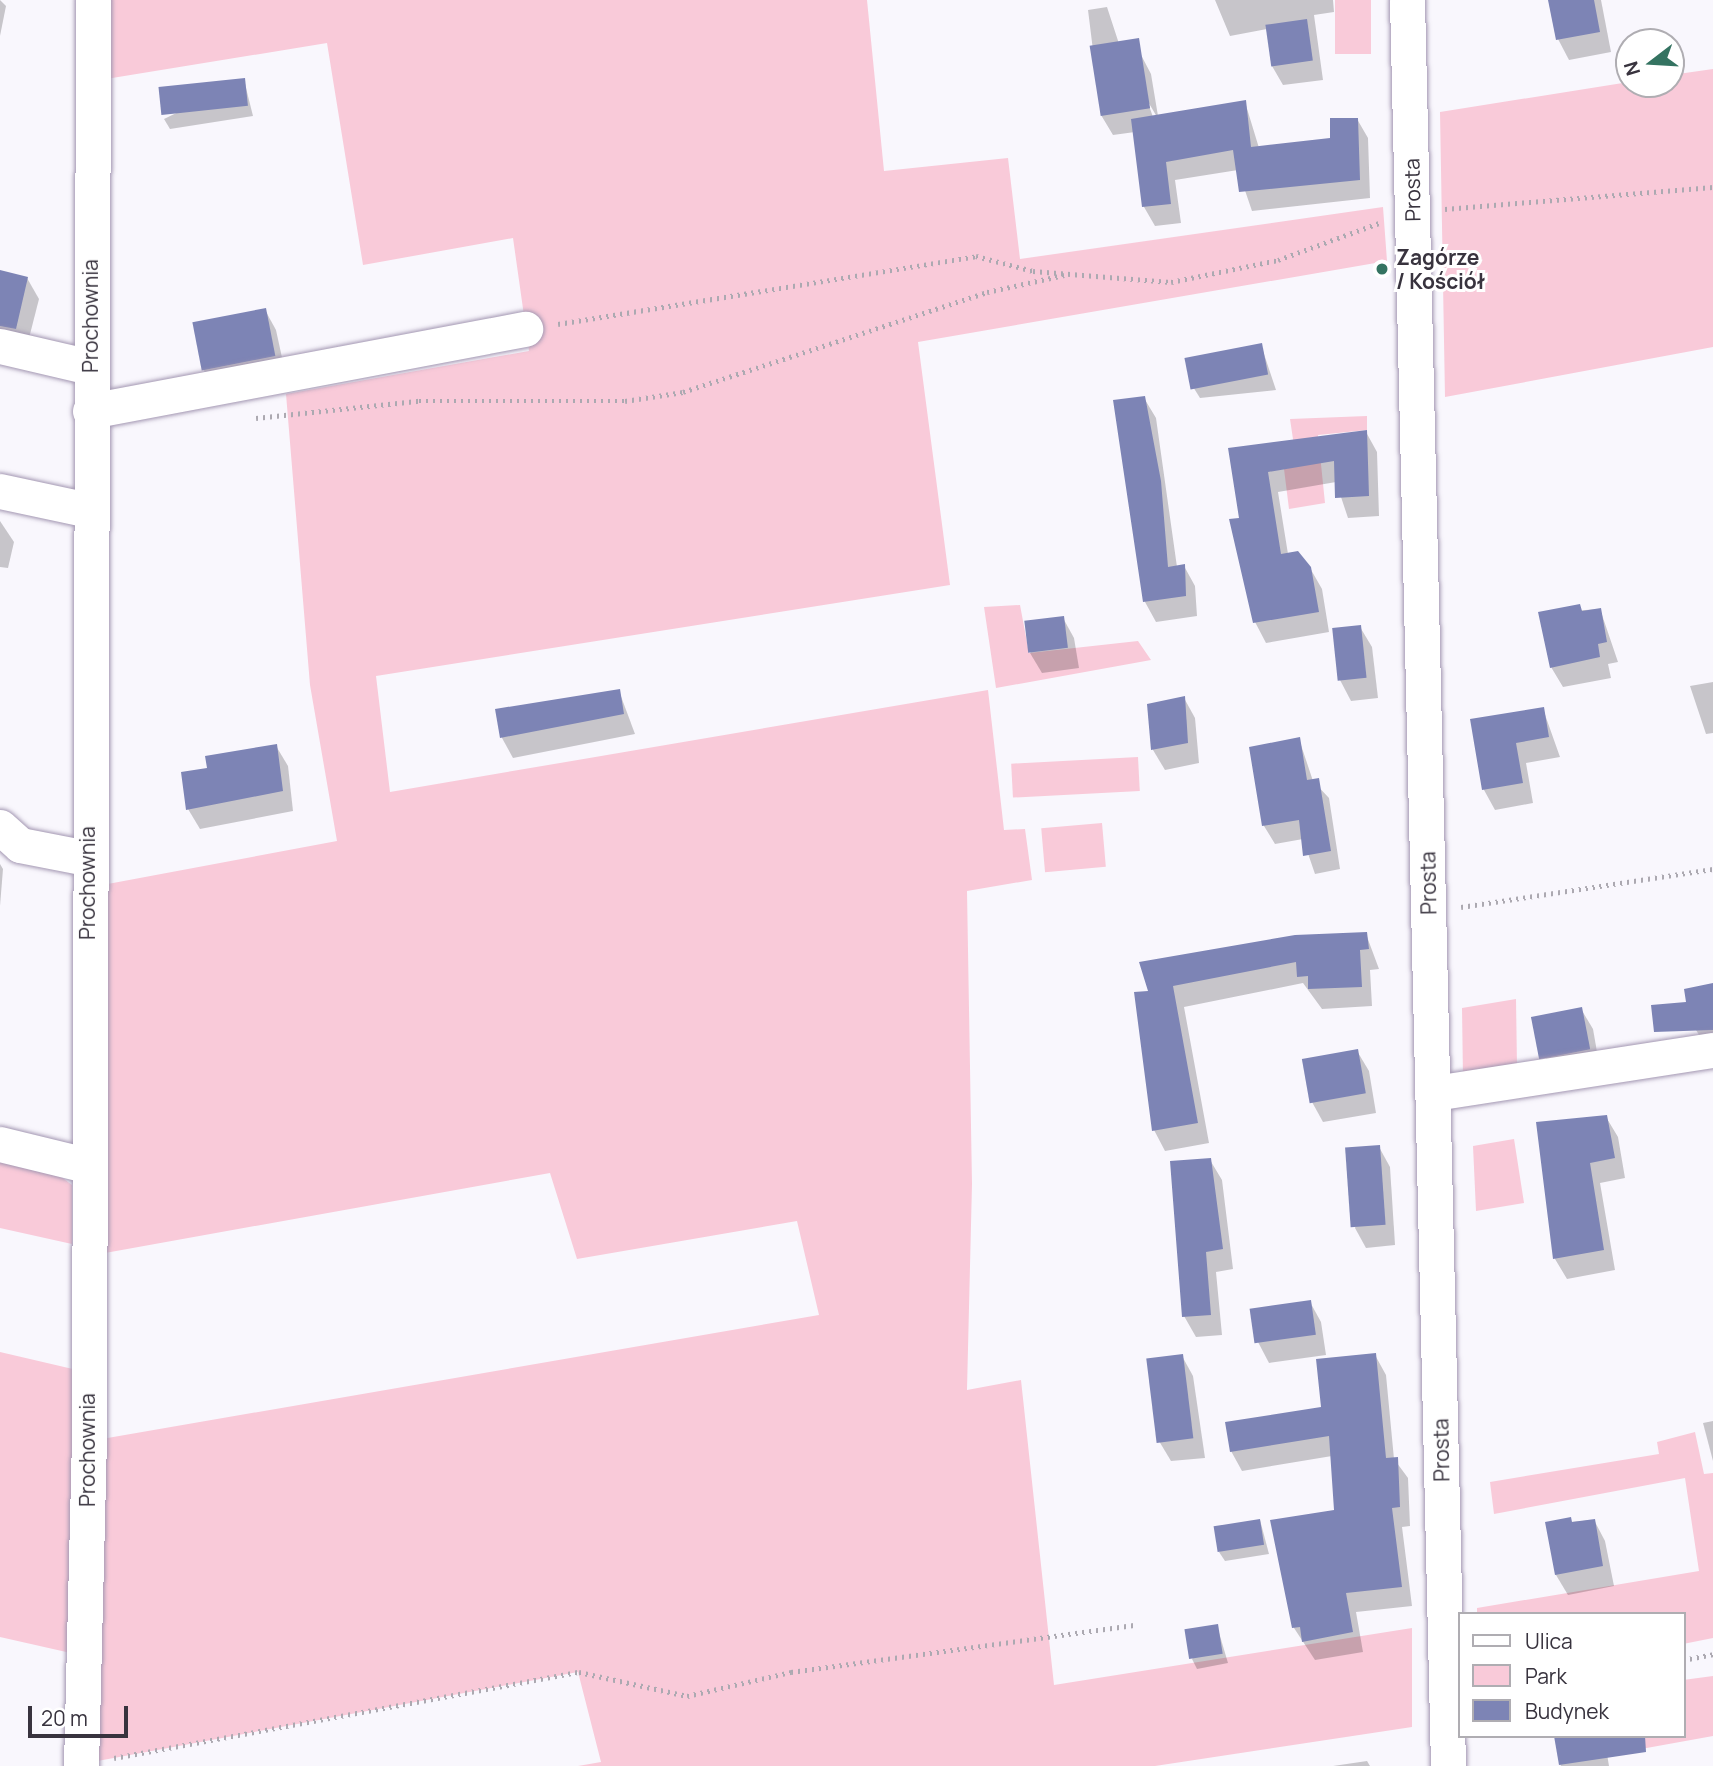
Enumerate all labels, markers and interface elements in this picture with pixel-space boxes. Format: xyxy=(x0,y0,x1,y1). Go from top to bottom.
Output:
north arrow xyxy=(1615,28,1685,98)
text: N xyxy=(1617,58,1646,79)
street label: Prosta xyxy=(1399,158,1425,222)
place label: Zagórze / Kościół xyxy=(1396,244,1485,294)
street label: Prochownia xyxy=(77,259,103,373)
marker: Zagórze / Kościół xyxy=(1374,261,1390,277)
street label: Prochownia xyxy=(74,826,100,940)
street label: Prosta xyxy=(1415,851,1441,915)
street label: Prochownia xyxy=(74,1393,100,1507)
street label: Prosta xyxy=(1428,1418,1454,1482)
legend xyxy=(1458,1612,1685,1738)
text: Ulica xyxy=(1525,1627,1573,1655)
text: Park xyxy=(1525,1662,1567,1690)
scale bar xyxy=(32,1692,131,1736)
text: Budynek xyxy=(1525,1697,1609,1725)
text: 20 m xyxy=(41,1704,88,1732)

